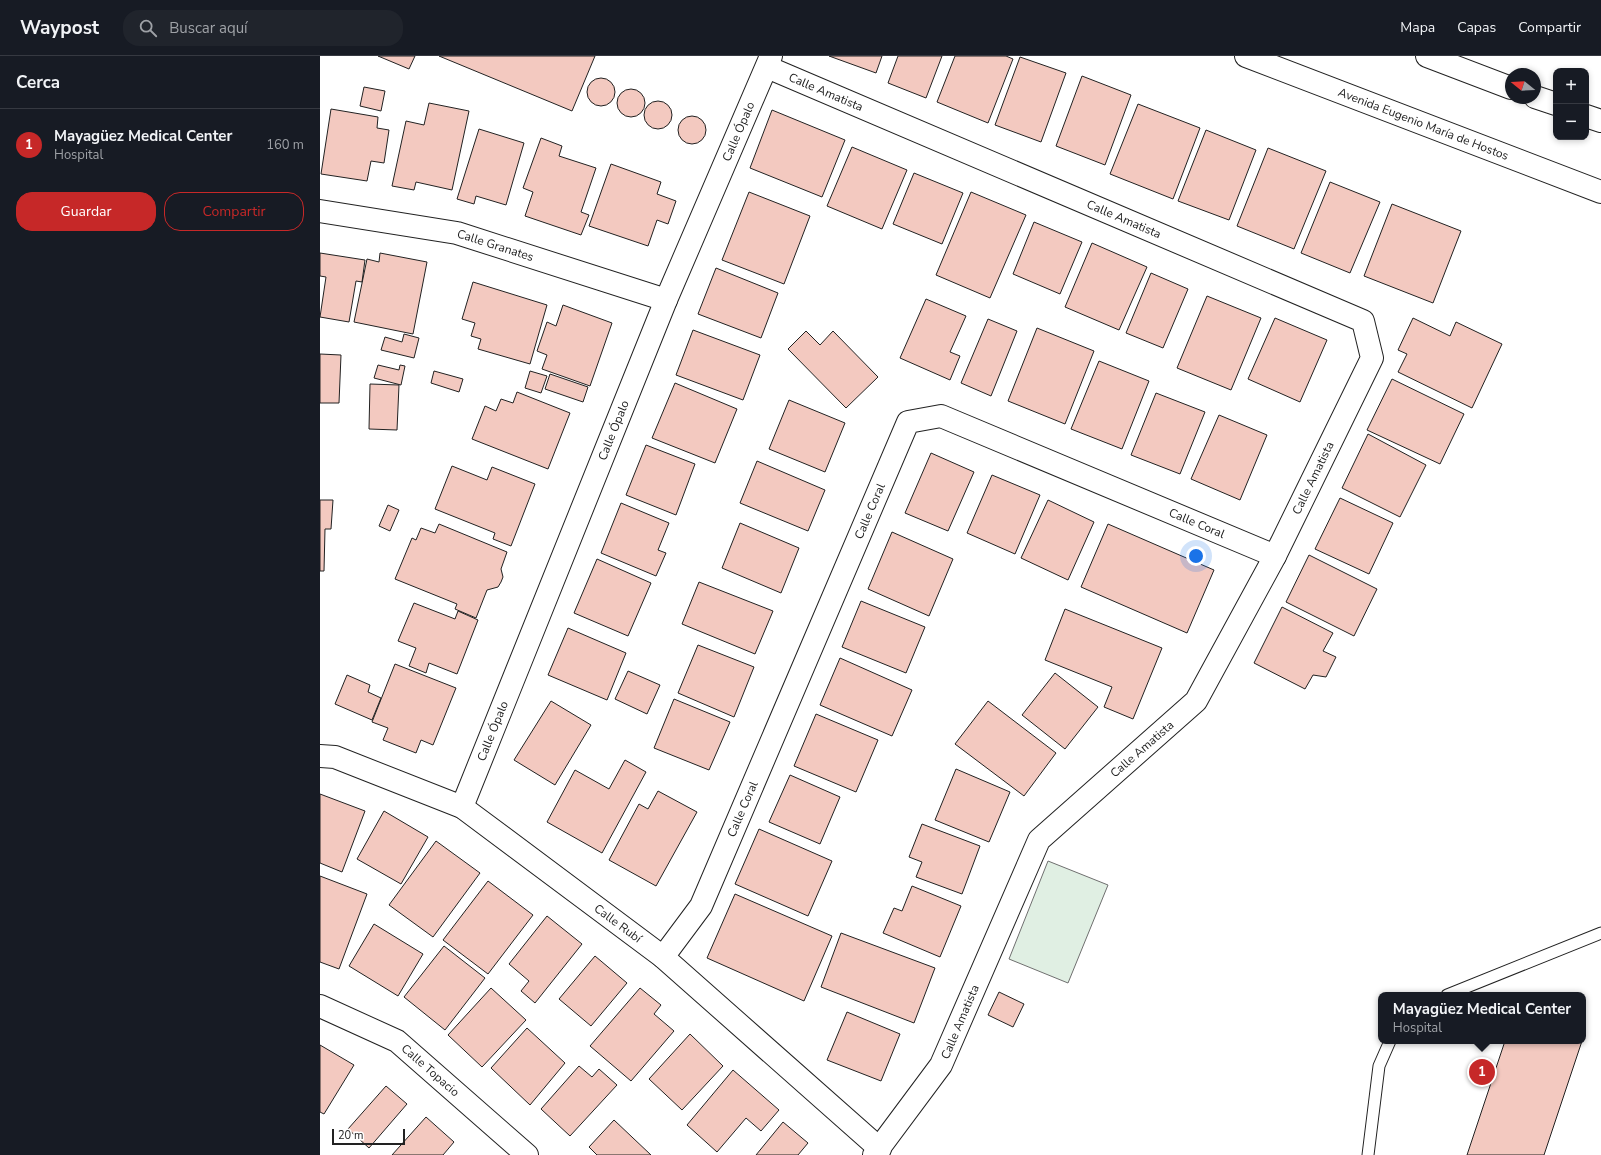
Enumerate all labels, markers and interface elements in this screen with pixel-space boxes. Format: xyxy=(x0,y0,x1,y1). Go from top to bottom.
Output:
search box xyxy=(123,10,403,46)
text: Waypost xyxy=(20,15,99,41)
icon: search xyxy=(137,17,159,39)
text: Buscar aquí xyxy=(169,18,248,38)
text: Mapa xyxy=(1400,18,1435,37)
text: Capas xyxy=(1457,18,1496,37)
text: Compartir xyxy=(1518,18,1581,37)
north arrow xyxy=(1505,68,1541,104)
map controls xyxy=(1553,68,1589,140)
button: + xyxy=(1553,68,1589,104)
street label: Calle Amatista xyxy=(786,69,866,115)
text: Cerca xyxy=(16,71,60,94)
street label: Avenida Eugenio María de Hostos xyxy=(1336,84,1511,164)
street label: Calle Ópalo xyxy=(719,99,759,164)
button: − xyxy=(1553,104,1589,140)
text: Mayagüez Medical Center xyxy=(54,126,232,146)
text: 1 xyxy=(25,136,33,154)
text: 160 m xyxy=(266,136,304,154)
text: Hospital xyxy=(54,146,103,164)
button: Guardar xyxy=(16,192,156,231)
button: Compartir xyxy=(164,192,304,231)
street label: Calle Amatista xyxy=(1084,196,1164,242)
street label: Calle Granates xyxy=(455,226,536,265)
street label: Calle Ópalo xyxy=(594,398,633,463)
street label: Calle Amatista xyxy=(1288,439,1338,517)
street label: Calle Coral xyxy=(851,480,889,542)
street label: Calle Coral xyxy=(1166,504,1228,542)
your location xyxy=(1186,546,1206,566)
street label: Calle Ópalo xyxy=(473,698,512,763)
street label: Calle Amatista xyxy=(1107,717,1177,781)
street label: Calle Coral xyxy=(723,778,762,840)
street label: Calle Rubí xyxy=(591,900,646,947)
street label: Calle Amatista xyxy=(937,982,983,1062)
popup xyxy=(1378,992,1586,1044)
text: Mayagüez Medical Center xyxy=(1393,999,1571,1019)
text: Hospital xyxy=(1393,1019,1442,1037)
street label: Calle Topacio xyxy=(398,1040,463,1100)
pin: 1 xyxy=(1469,1057,1495,1087)
scale bar xyxy=(332,1127,405,1146)
text: 20 m xyxy=(338,1128,363,1143)

